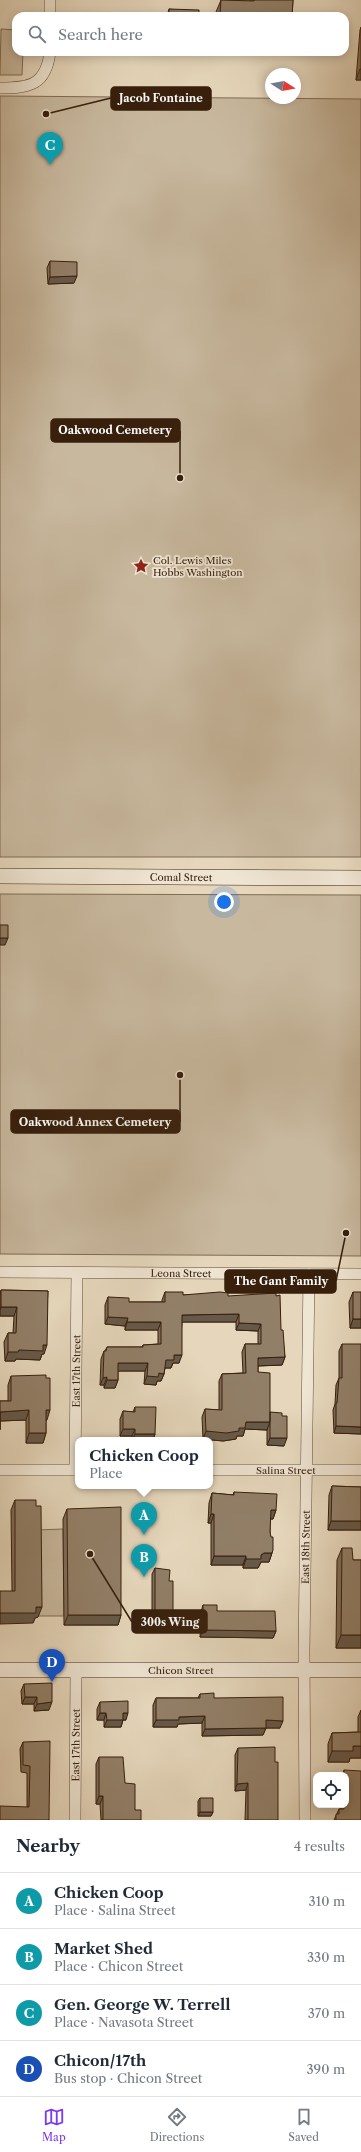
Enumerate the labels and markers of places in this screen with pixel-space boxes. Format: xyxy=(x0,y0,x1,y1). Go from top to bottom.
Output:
callout: Jacob Fontaine xyxy=(111,87,211,110)
pin: C xyxy=(37,132,63,165)
callout: Oakwood Cemetery xyxy=(51,419,180,442)
place label: Col. Lewis Miles Hobbs Washington xyxy=(153,554,243,579)
place icon: Col. Lewis Miles Hobbs Washington xyxy=(132,557,150,575)
callout: Oakwood Annex Cemetery xyxy=(11,1110,180,1133)
callout: The Gant Family xyxy=(225,1270,336,1293)
pin: A xyxy=(131,1502,157,1535)
pin: B xyxy=(131,1544,157,1577)
callout: 300s Wing xyxy=(132,1610,207,1633)
pin: D xyxy=(39,1649,65,1682)

